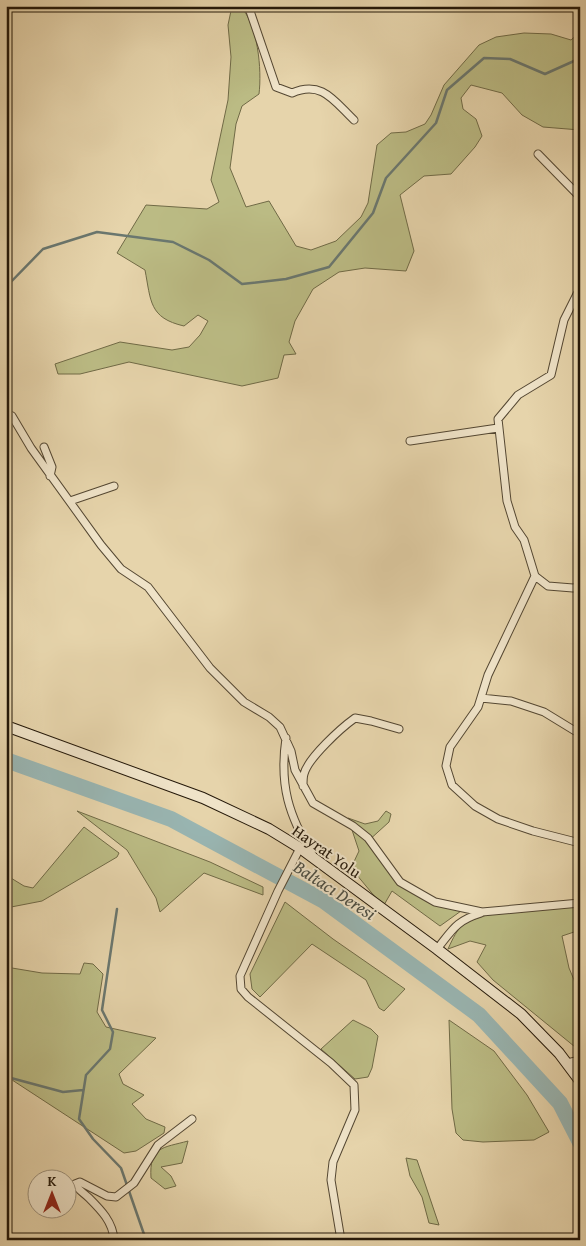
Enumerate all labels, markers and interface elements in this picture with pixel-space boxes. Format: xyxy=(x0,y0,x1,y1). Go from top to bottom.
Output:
street label: Hayrat Yolu xyxy=(288,818,367,884)
water label: Baltacı Deresi xyxy=(288,853,382,927)
north arrow xyxy=(28,1168,78,1218)
text: K xyxy=(48,1171,57,1191)

